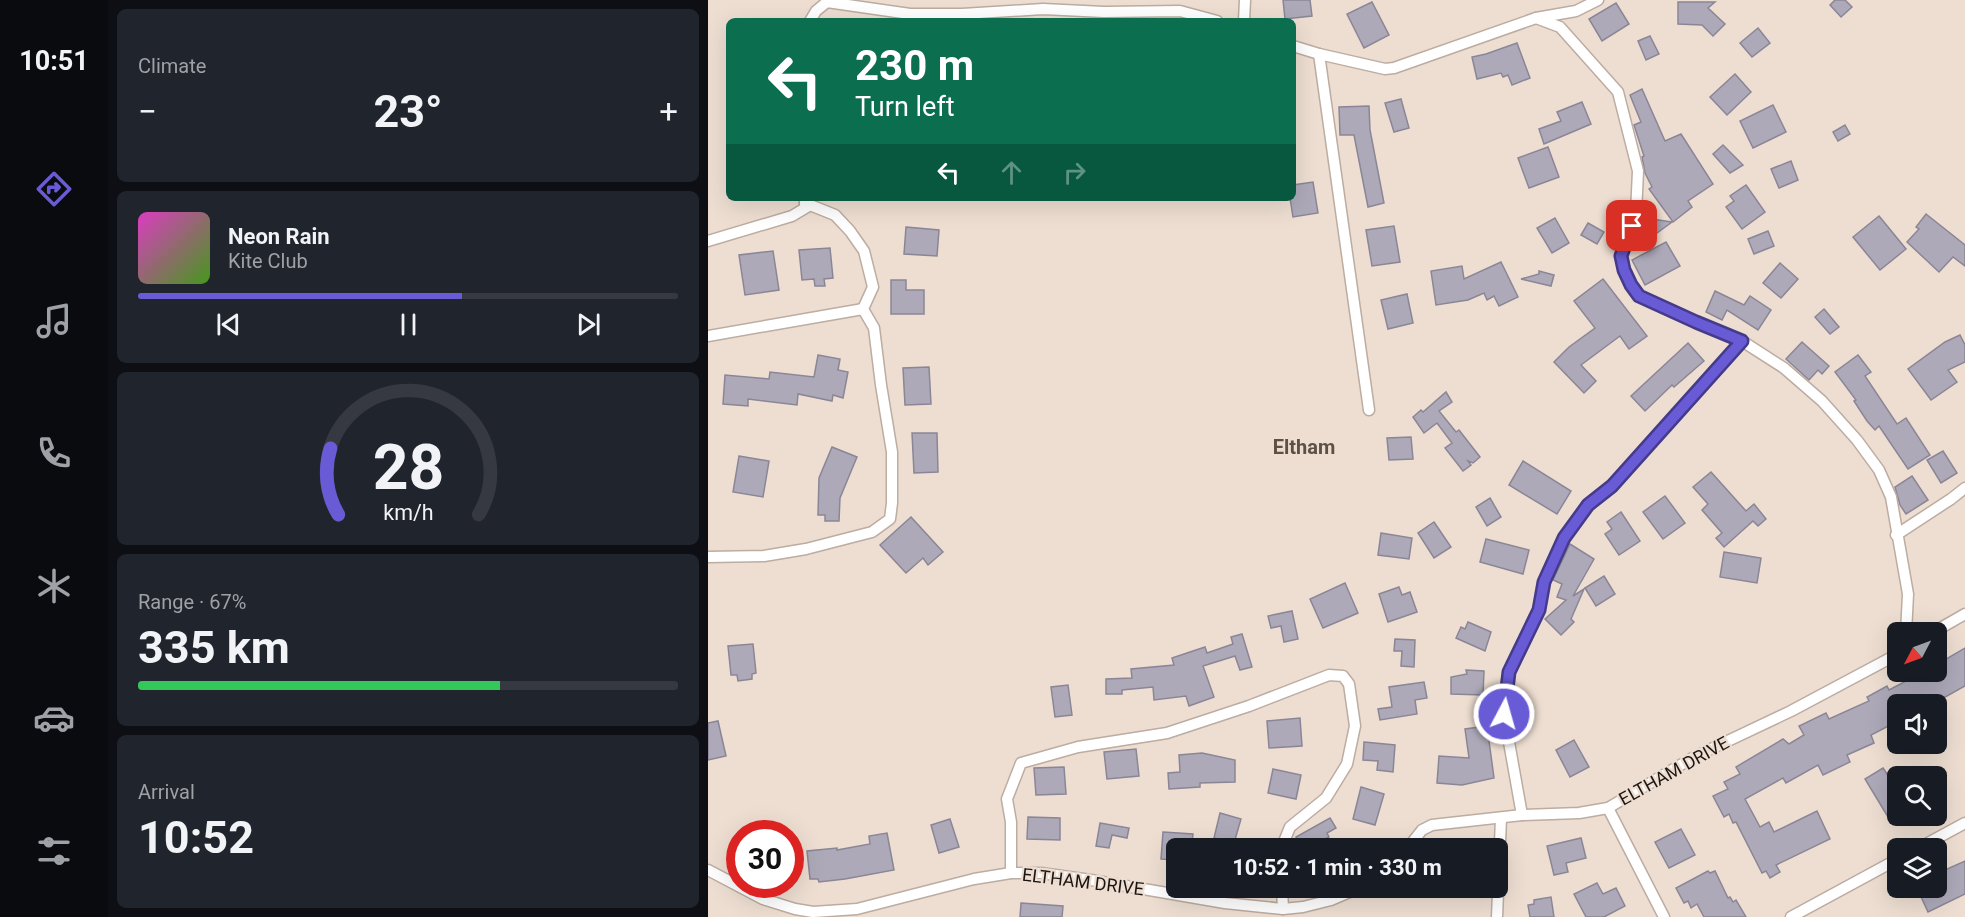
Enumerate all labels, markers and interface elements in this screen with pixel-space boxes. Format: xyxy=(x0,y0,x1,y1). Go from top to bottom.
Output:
text: 230 m xyxy=(855,41,974,90)
icon: left xyxy=(756,42,834,120)
text: 10:51 xyxy=(19,45,89,77)
text: Climate xyxy=(138,54,206,78)
text: 23° xyxy=(373,85,443,138)
text: Turn left xyxy=(855,91,955,123)
text: − xyxy=(138,92,157,131)
text: + xyxy=(659,92,678,131)
icon: left xyxy=(932,156,965,189)
icon: ahead xyxy=(995,156,1028,189)
icon: right xyxy=(1058,156,1091,189)
icon: directions xyxy=(33,168,75,210)
pin xyxy=(1606,200,1657,251)
icon: arrive xyxy=(1615,209,1648,242)
text: Neon Rain xyxy=(228,224,330,249)
text: Kite Club xyxy=(228,249,308,273)
icon: music xyxy=(33,300,75,342)
icon: previous xyxy=(212,308,245,341)
icon: pause xyxy=(392,308,425,341)
icon: next xyxy=(572,308,605,341)
icon: phone xyxy=(33,432,75,474)
text: 28 xyxy=(372,432,444,505)
district label: Eltham xyxy=(1273,435,1335,459)
text: km/h xyxy=(383,501,433,526)
icon: climate xyxy=(33,565,75,607)
text: Range · 67% xyxy=(138,590,246,614)
text: 335 km xyxy=(138,621,290,674)
north arrow xyxy=(1887,622,1947,682)
map controls xyxy=(1887,622,1947,898)
position arrow xyxy=(1472,682,1536,746)
button: sound xyxy=(1887,694,1947,754)
icon: car xyxy=(33,697,75,739)
street label: ELTHAM DRIVE xyxy=(1615,732,1732,809)
button: search xyxy=(1887,766,1947,826)
text: Arrival xyxy=(138,780,195,804)
text: 10:52 xyxy=(138,811,254,864)
speed limit sign: 30 xyxy=(726,820,804,898)
icon: filters xyxy=(33,830,75,872)
button: layers xyxy=(1887,838,1947,898)
text: 10:52 · 1 min · 330 m xyxy=(1232,855,1442,880)
street label: ELTHAM DRIVE xyxy=(1021,864,1145,899)

